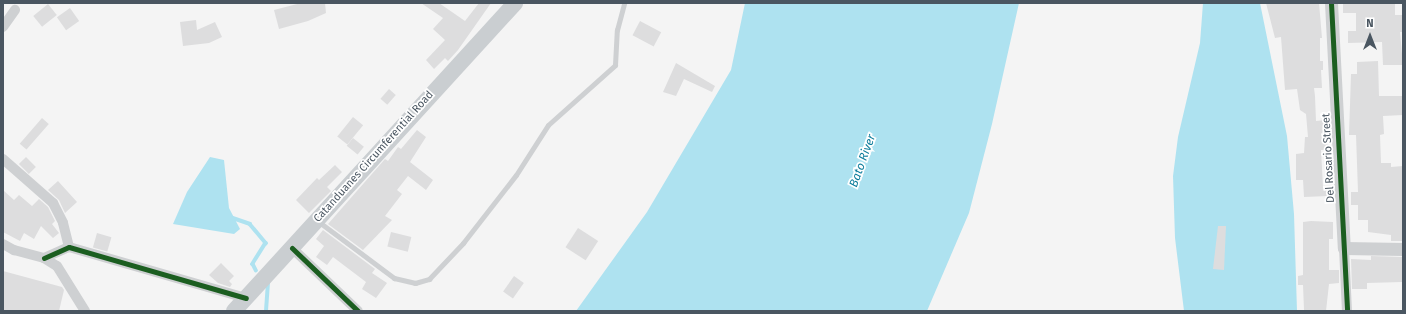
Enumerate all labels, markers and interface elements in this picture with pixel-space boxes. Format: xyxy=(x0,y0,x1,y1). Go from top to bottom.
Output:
north arrow xyxy=(1350,16,1390,56)
text: N xyxy=(1366,17,1374,30)
street label: Catanduanes Circumferential Road xyxy=(311,89,437,225)
street label: Del Rosario Street xyxy=(1320,113,1338,203)
water label: Bato River xyxy=(847,133,879,189)

